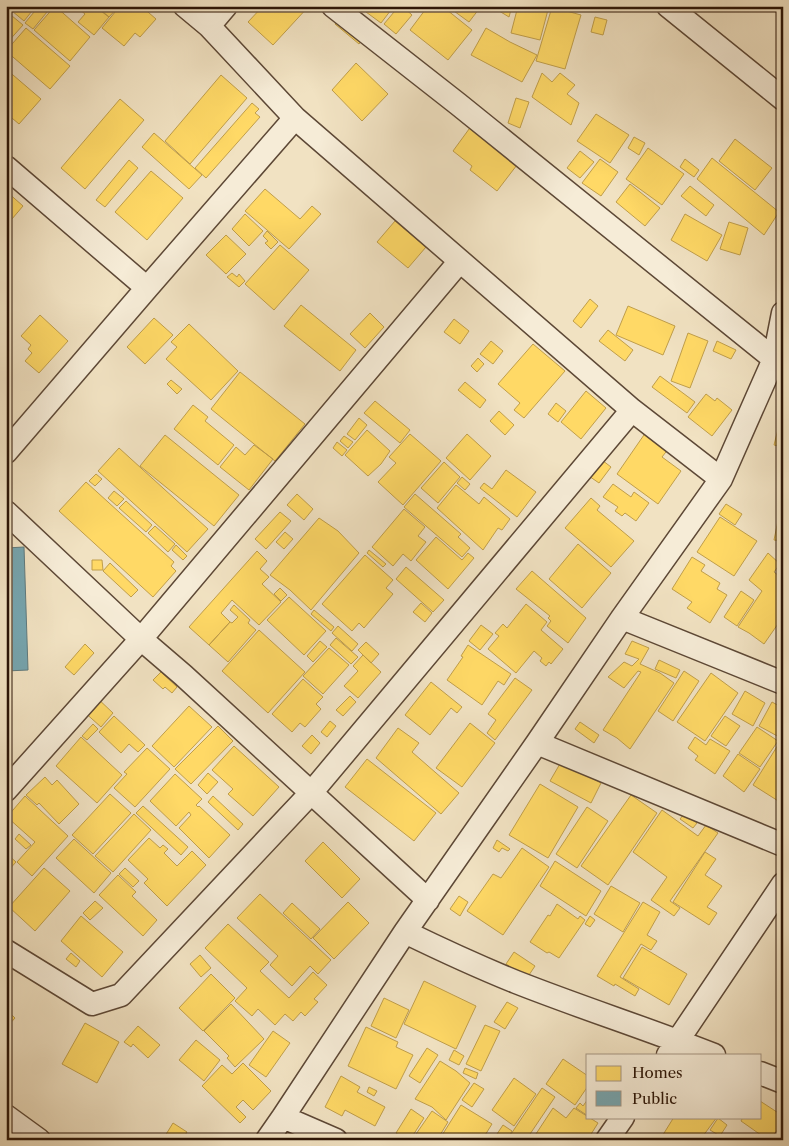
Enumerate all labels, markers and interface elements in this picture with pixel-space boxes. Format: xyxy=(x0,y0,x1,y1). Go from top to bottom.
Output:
legend xyxy=(586,1054,762,1118)
text: Homes xyxy=(632,1063,683,1082)
text: Public xyxy=(632,1089,677,1108)

